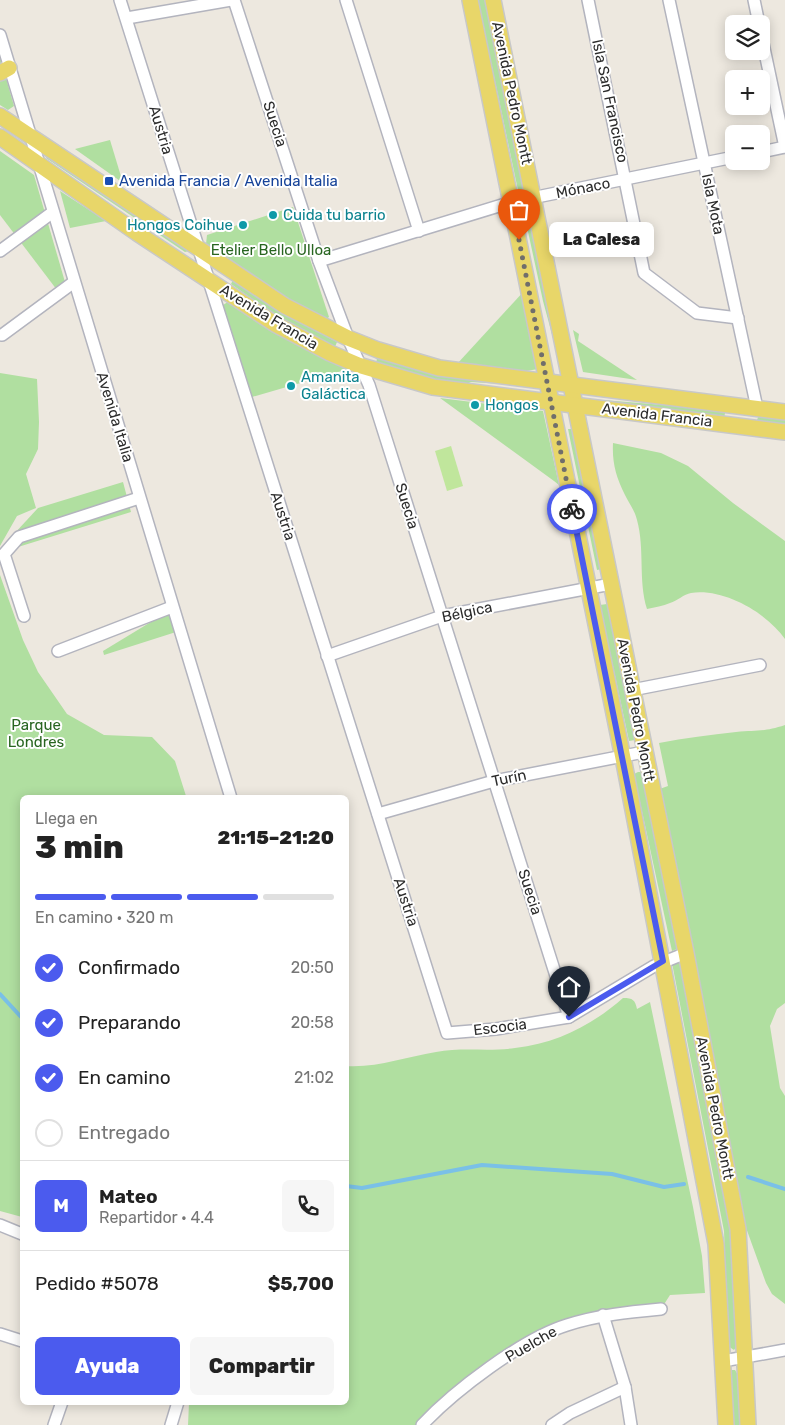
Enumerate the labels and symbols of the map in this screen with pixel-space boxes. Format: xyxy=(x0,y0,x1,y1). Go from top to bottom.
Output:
street label: Avenida Pedro Montt xyxy=(488,20,536,166)
street label: Isla San Francisco xyxy=(588,38,632,164)
street label: Suecia xyxy=(259,99,291,149)
street label: Austria xyxy=(145,103,177,157)
place label: Avenida Francia / Avenida Italia xyxy=(119,172,338,190)
street label: Isla Mota xyxy=(698,172,728,236)
street label: Mónaco xyxy=(554,174,612,202)
marker: Avenida Francia / Avenida Italia xyxy=(103,175,115,187)
pin xyxy=(498,189,540,240)
place label: Cuida tu barrio xyxy=(283,206,386,224)
marker: Cuida tu barrio xyxy=(267,209,279,221)
place label: Hongos Coihue xyxy=(127,216,233,234)
marker: Hongos Coihue xyxy=(237,219,249,231)
callout: La Calesa xyxy=(549,222,654,258)
park label: Etelier Bello Ulloa xyxy=(211,241,331,259)
street label: Avenida Francia xyxy=(217,281,321,353)
place label: Amanita Galáctica xyxy=(301,368,366,403)
street label: Avenida Italia xyxy=(93,370,137,464)
marker: Amanita Galáctica xyxy=(285,380,297,392)
place label: Hongos xyxy=(485,396,539,414)
marker: Hongos xyxy=(469,399,481,411)
street label: Avenida Francia xyxy=(601,399,713,431)
street label: Suecia xyxy=(392,481,422,531)
courier xyxy=(547,484,597,534)
street label: Austria xyxy=(267,489,299,543)
street label: Bélgica xyxy=(440,598,494,626)
street label: Avenida Pedro Montt xyxy=(613,637,659,783)
park label: Parque Londres xyxy=(8,716,65,751)
street label: Turín xyxy=(490,766,528,790)
street label: Suecia xyxy=(514,867,546,917)
street label: Austria xyxy=(390,875,422,929)
pin xyxy=(548,966,590,1017)
street label: Escocia xyxy=(472,1015,528,1039)
street label: Avenida Pedro Montt xyxy=(692,1035,738,1181)
street label: Puelche xyxy=(502,1322,560,1366)

